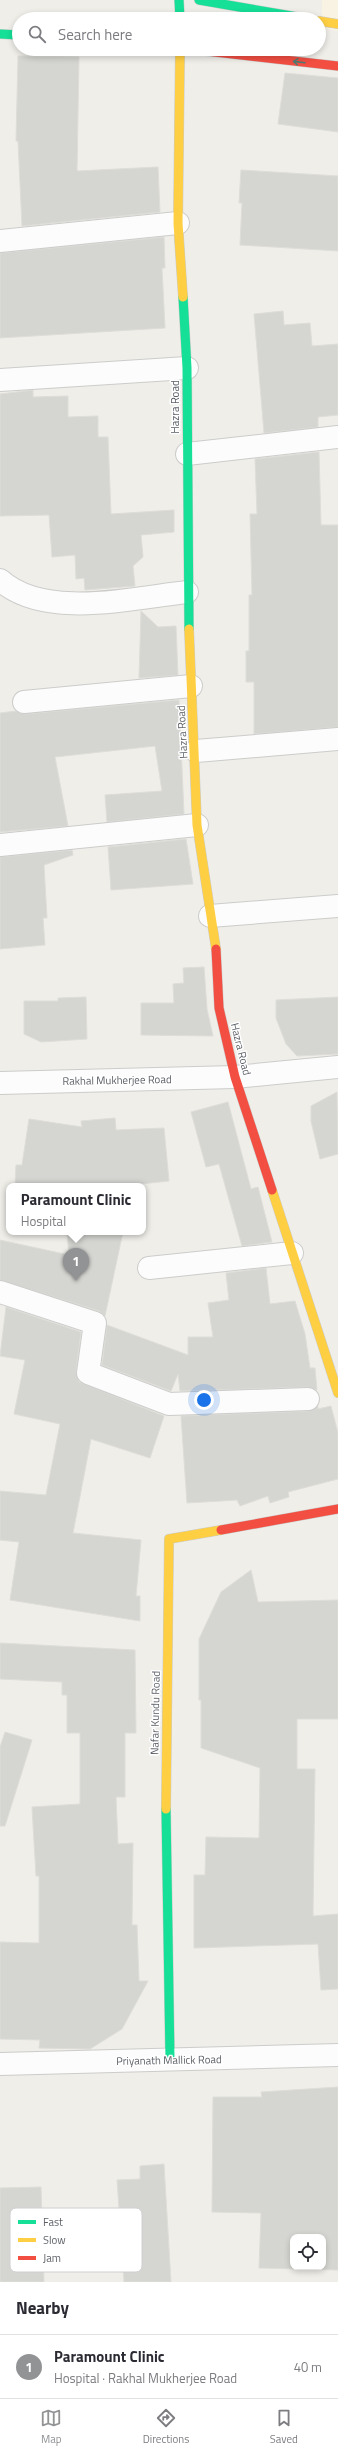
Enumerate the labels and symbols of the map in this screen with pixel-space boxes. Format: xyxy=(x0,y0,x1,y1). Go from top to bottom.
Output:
one-way arrow xyxy=(293,58,306,66)
street label: Hazra Road xyxy=(167,380,183,434)
street label: Hazra Road xyxy=(173,705,191,759)
street label: Hazra Road xyxy=(227,1021,255,1077)
street label: Rakhal Mukherjee Road xyxy=(62,1071,172,1089)
pin: 1 xyxy=(63,1248,89,1281)
your location xyxy=(194,1390,214,1410)
street label: Nafar Kundu Road xyxy=(146,1671,164,1755)
street label: Priyanath Mallick Road xyxy=(116,2051,222,2069)
legend xyxy=(10,2208,142,2272)
text: Fast xyxy=(43,2214,63,2230)
text: Slow xyxy=(43,2232,66,2248)
text: Jam xyxy=(43,2250,61,2266)

